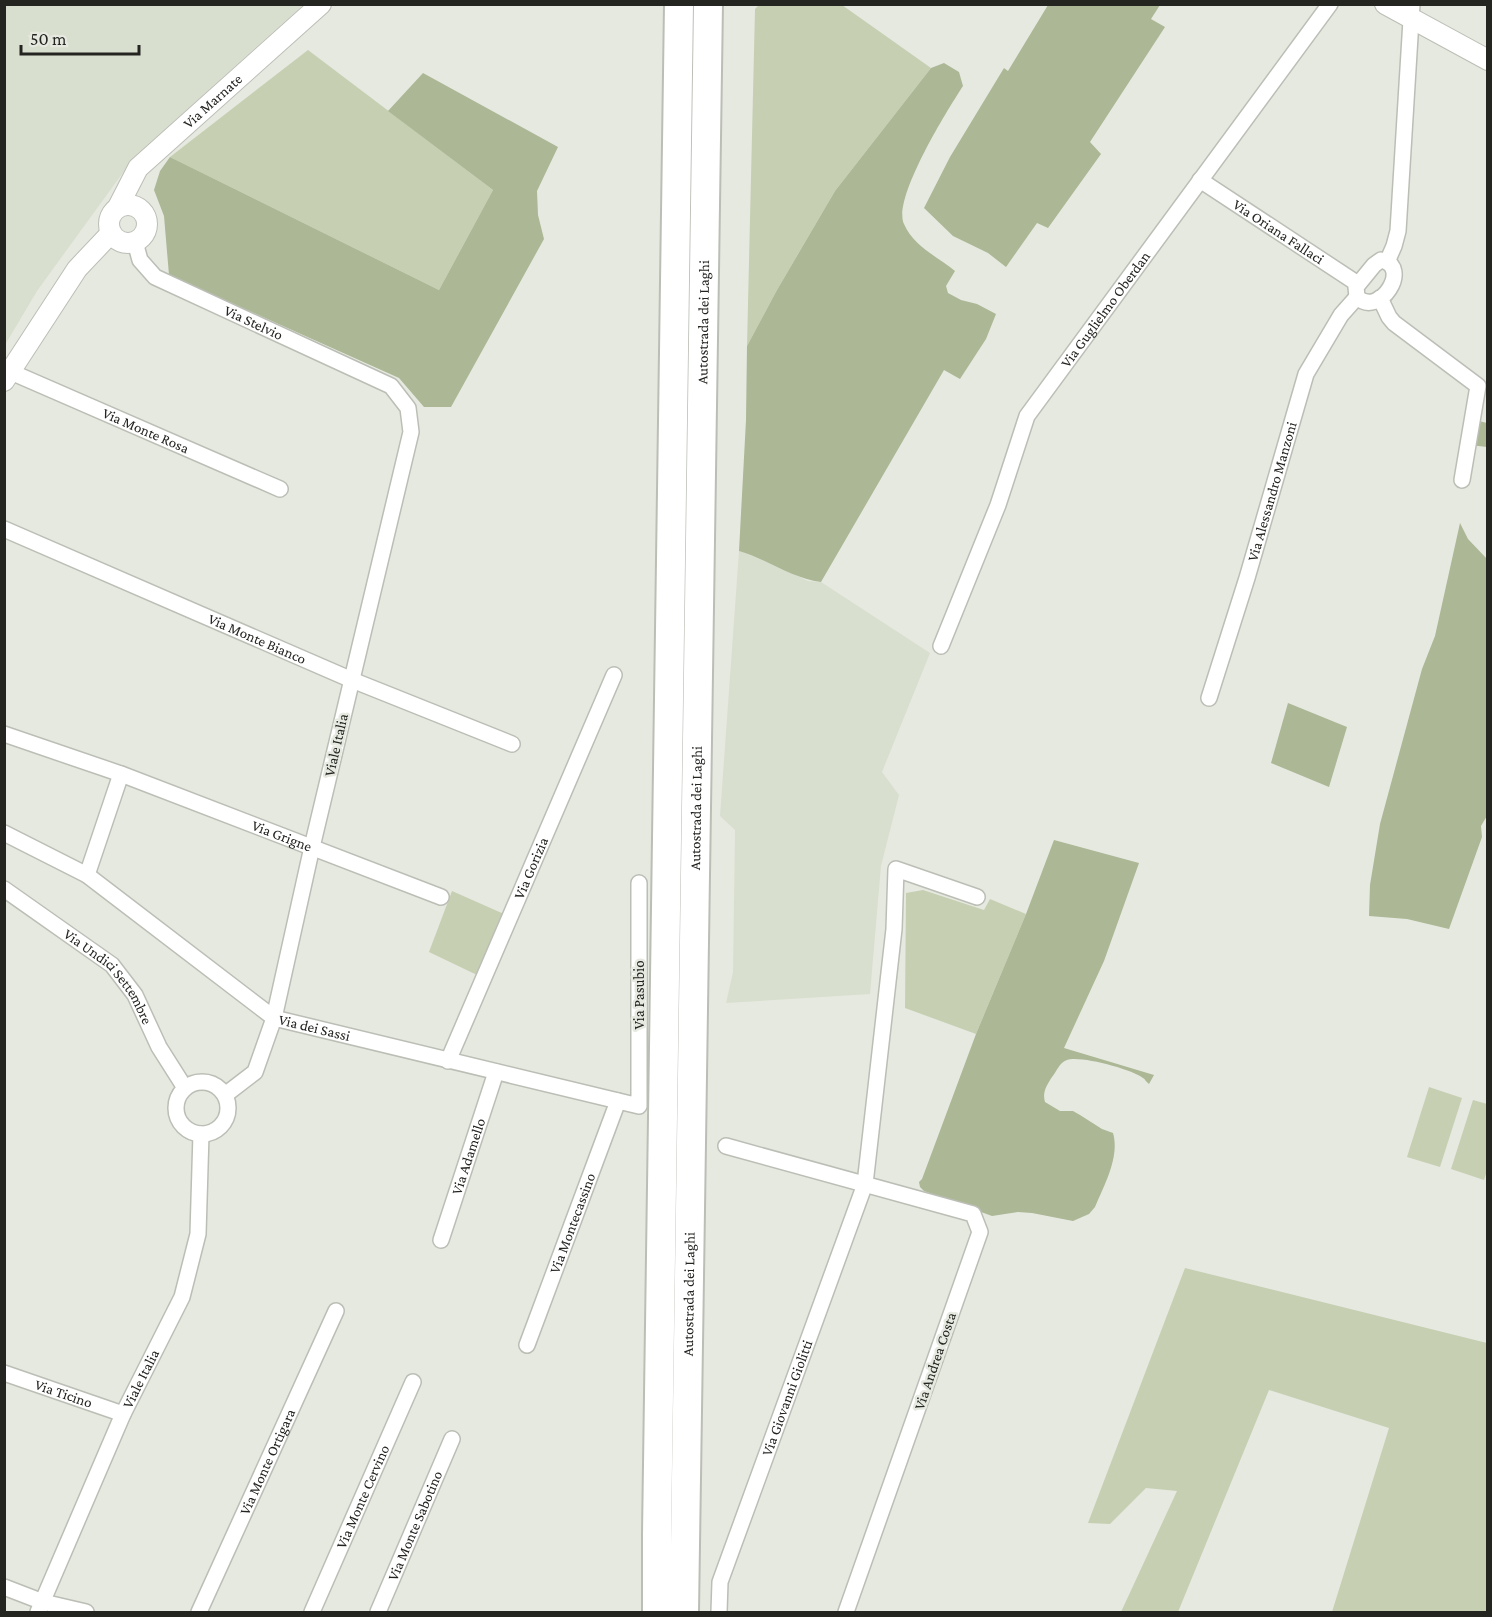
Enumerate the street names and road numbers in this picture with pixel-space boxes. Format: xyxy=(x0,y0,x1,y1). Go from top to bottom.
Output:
street label: Via Marnate xyxy=(180,70,246,132)
street label: Via Oriana Fallaci xyxy=(1230,196,1327,267)
street label: Via Guglielmo Oberdan xyxy=(1058,248,1153,370)
street label: Autostrada dei Laghi xyxy=(694,260,713,384)
street label: Via Stelvio xyxy=(222,302,286,343)
street label: Via Monte Rosa xyxy=(100,405,192,456)
street label: Via Alessandro Manzoni xyxy=(1244,420,1300,563)
street label: Via Monte Bianco xyxy=(206,611,309,667)
street label: Viale Italia xyxy=(321,712,351,778)
street label: Autostrada dei Laghi xyxy=(687,746,706,870)
street label: Via Grigne xyxy=(250,817,314,855)
street label: Via Gorizia xyxy=(511,835,551,901)
street label: Via Undici Settembre xyxy=(61,926,156,1027)
street label: Via Pasubio xyxy=(631,960,647,1030)
street label: Via dei Sassi xyxy=(277,1011,352,1044)
street label: Via Adamello xyxy=(448,1116,488,1197)
street label: Via Montecassino xyxy=(546,1171,598,1276)
street label: Autostrada dei Laghi xyxy=(680,1232,698,1356)
street label: Via Andrea Costa xyxy=(911,1310,959,1412)
street label: Via Giovanni Giolitti xyxy=(759,1338,816,1458)
street label: Viale Italia xyxy=(119,1347,162,1411)
street label: Via Ticino xyxy=(33,1376,94,1411)
street label: Via Monte Ortigara xyxy=(236,1406,298,1517)
street label: Via Monte Cervino xyxy=(333,1442,392,1551)
street label: Via Monte Sabotino xyxy=(384,1468,445,1583)

